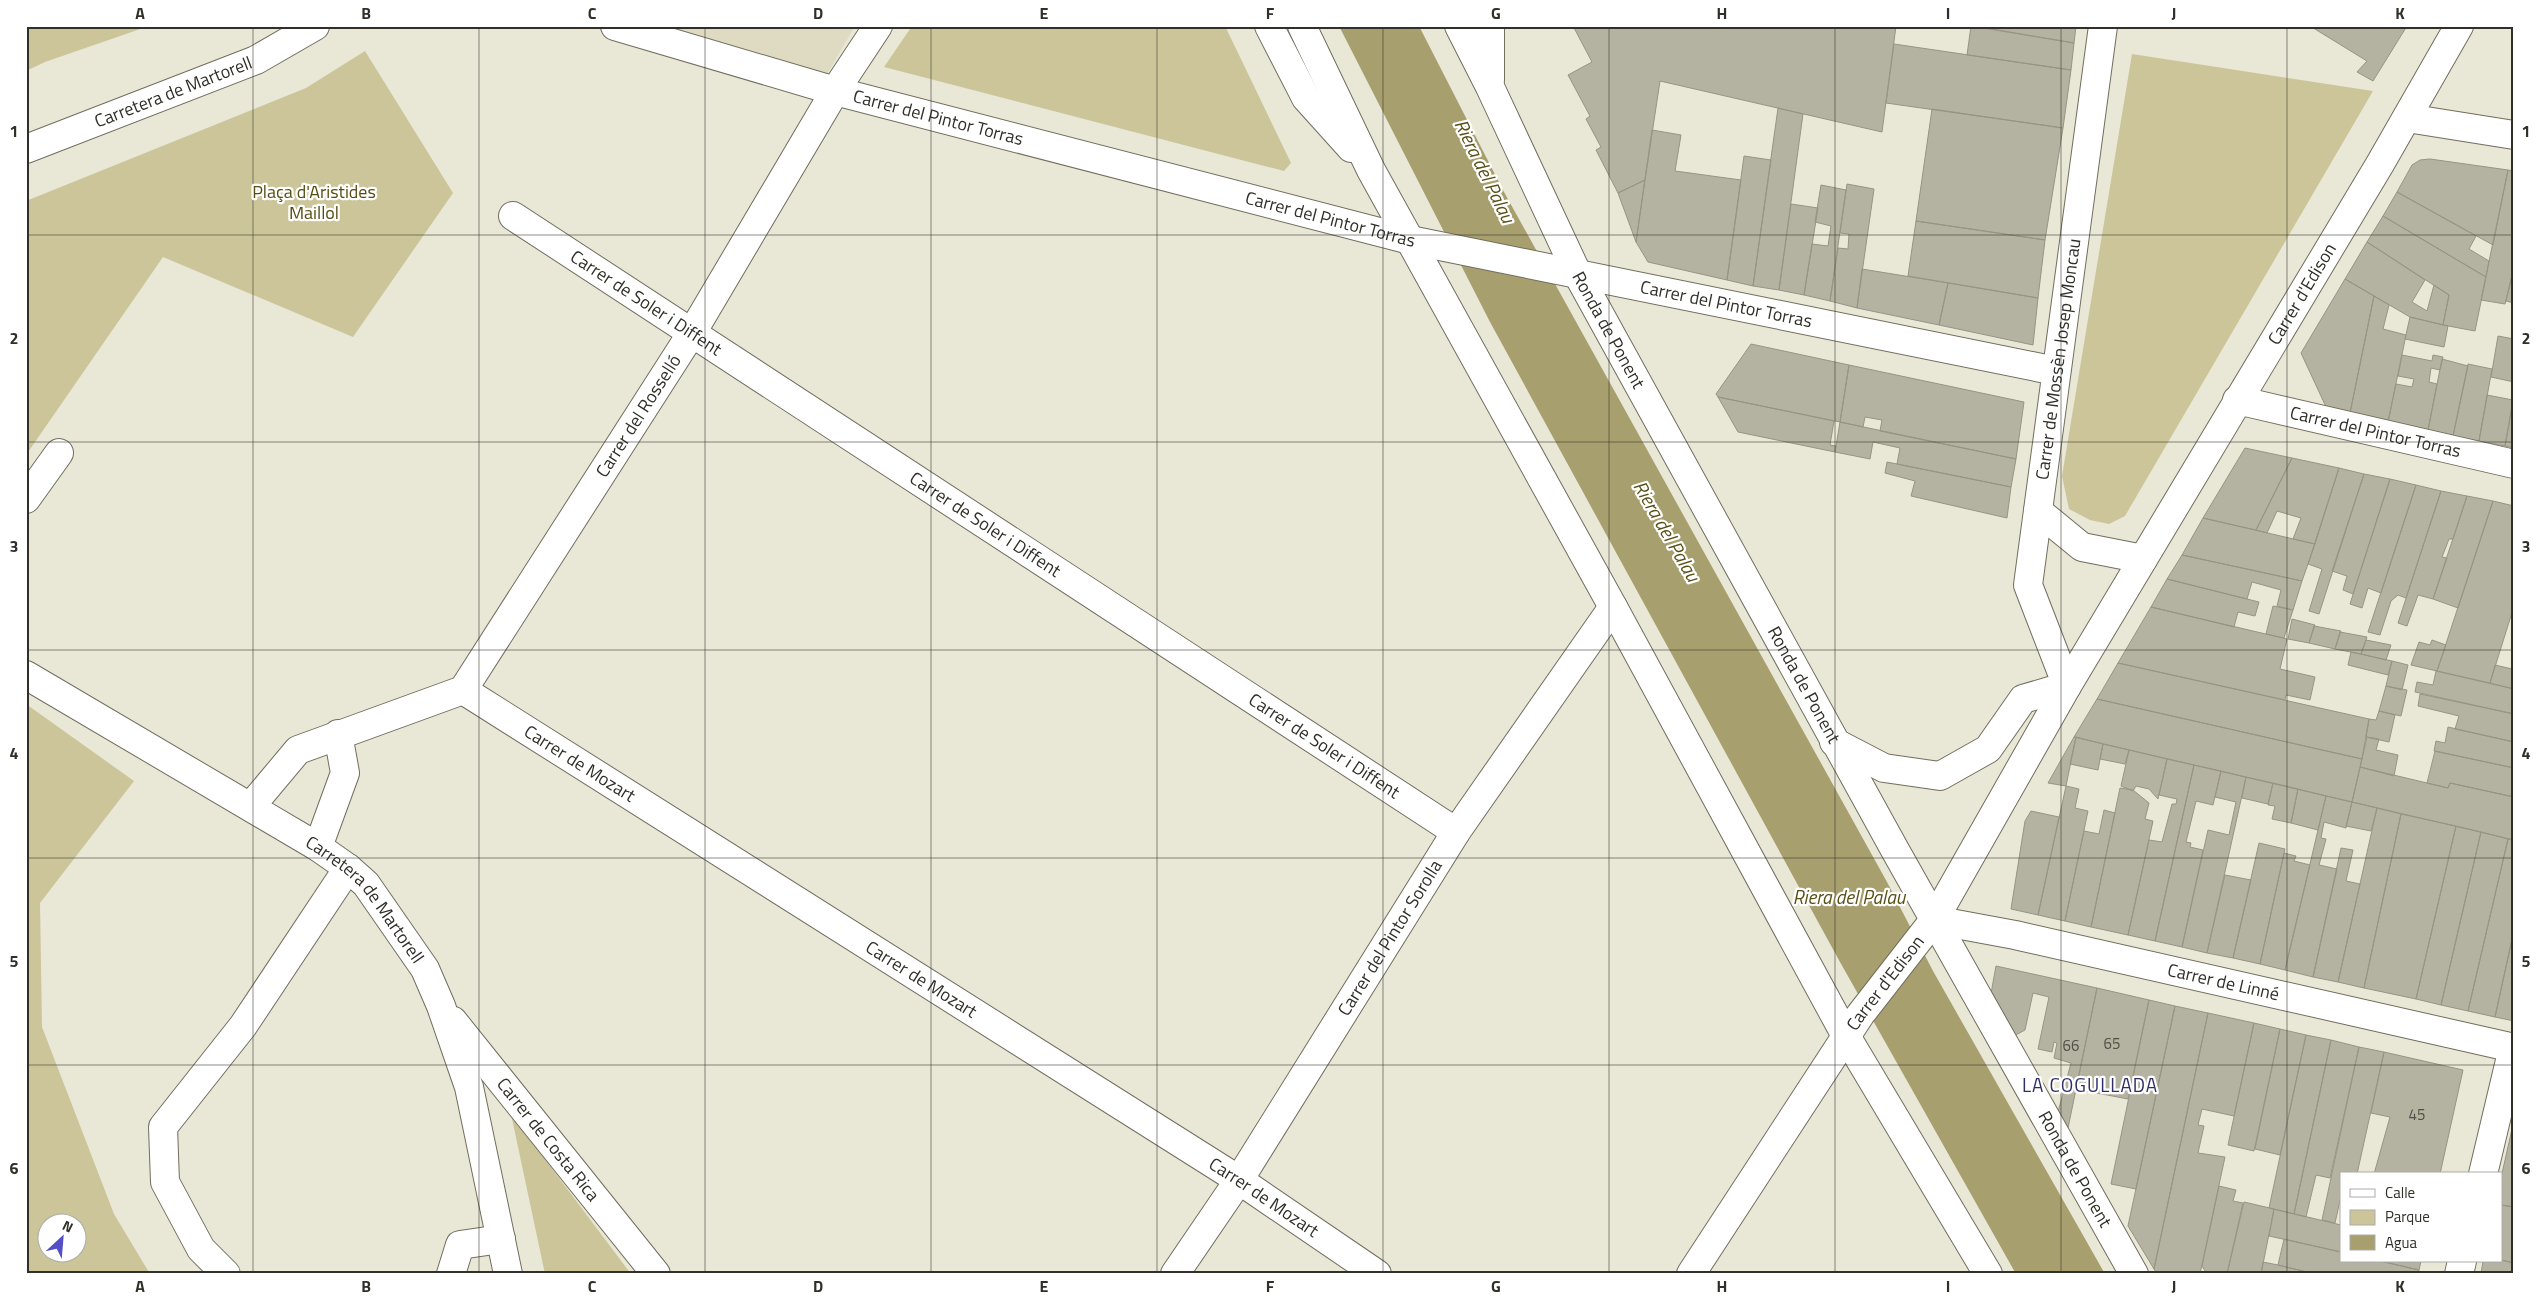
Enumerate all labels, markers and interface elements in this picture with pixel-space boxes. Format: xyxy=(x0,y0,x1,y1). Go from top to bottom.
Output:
text: A xyxy=(135,1,145,25)
text: B xyxy=(361,1,371,25)
text: C xyxy=(588,1,597,25)
text: D xyxy=(813,1,823,25)
text: E xyxy=(1040,1,1049,25)
text: F xyxy=(1266,1,1275,25)
text: G xyxy=(1491,1,1501,25)
text: H xyxy=(1717,1,1727,25)
text: I xyxy=(1946,1,1950,25)
text: J xyxy=(2172,1,2176,25)
text: K xyxy=(2395,1,2405,25)
street label: Carretera de Martorell xyxy=(90,49,256,134)
street label: Carrer del Pintor Torras xyxy=(850,82,1026,152)
water label: Riera del Palau xyxy=(1448,114,1524,229)
text: 1 xyxy=(10,119,18,143)
text: 1 xyxy=(2522,119,2530,143)
park label: Plaça d'Aristides Maillol xyxy=(252,178,376,226)
street label: Carrer del Pintor Torras xyxy=(1242,184,1418,254)
street label: Carrer de Mossèn Josep Moncau xyxy=(2028,237,2087,481)
street label: Carrer d'Edison xyxy=(2261,238,2343,350)
street label: Carrer de Soler i Diffent xyxy=(565,243,728,362)
street label: Ronda de Ponent xyxy=(1566,266,1652,394)
street label: Carrer del Pintor Torras xyxy=(1638,273,1815,334)
text: 2 xyxy=(10,326,18,350)
text: 2 xyxy=(2522,326,2530,350)
street label: Carrer del Rosselló xyxy=(589,349,688,483)
street label: Carrer del Pintor Torras xyxy=(2287,399,2464,464)
street label: Carrer de Soler i Diffent xyxy=(904,465,1067,584)
water label: Riera del Palau xyxy=(1627,475,1709,588)
text: 3 xyxy=(10,534,18,558)
text: 3 xyxy=(2522,534,2530,558)
street label: Ronda de Ponent xyxy=(1761,621,1848,749)
street label: Carrer de Soler i Diffent xyxy=(1243,686,1406,805)
street label: Carrer de Mozart xyxy=(519,718,642,809)
text: 4 xyxy=(10,741,19,765)
text: 4 xyxy=(2522,741,2531,765)
street label: Carretera de Martorell xyxy=(301,829,431,969)
street label: Carrer del Pintor Sorolla xyxy=(1331,854,1449,1021)
water label: Riera del Palau xyxy=(1793,882,1907,911)
street label: Carrer d'Edison xyxy=(1839,929,1930,1036)
street label: Carrer de Mozart xyxy=(861,934,983,1025)
text: 5 xyxy=(10,949,19,973)
text: 5 xyxy=(2522,949,2531,973)
street label: Carrer de Linné xyxy=(2165,956,2282,1007)
house number: 65 xyxy=(2104,1032,2120,1055)
house number: 66 xyxy=(2063,1034,2079,1057)
district label: LA COGULLADA xyxy=(2022,1070,2158,1099)
street label: Carrer de Costa Rica xyxy=(490,1072,607,1207)
house number: 45 xyxy=(2409,1103,2425,1126)
street label: Ronda de Ponent xyxy=(2032,1106,2119,1233)
street label: Carrer de Mozart xyxy=(1204,1150,1325,1244)
text: 6 xyxy=(10,1156,19,1180)
text: 6 xyxy=(2522,1156,2531,1180)
legend xyxy=(2340,1172,2502,1262)
text: Calle xyxy=(2385,1181,2415,1204)
text: Parque xyxy=(2385,1205,2430,1228)
north arrow xyxy=(38,1212,88,1262)
text: N xyxy=(59,1214,77,1237)
text: Agua xyxy=(2385,1231,2417,1254)
text: A xyxy=(135,1274,145,1298)
text: B xyxy=(361,1274,371,1298)
text: C xyxy=(588,1274,597,1298)
text: D xyxy=(813,1274,823,1298)
text: E xyxy=(1040,1274,1049,1298)
text: F xyxy=(1266,1274,1275,1298)
text: G xyxy=(1491,1274,1501,1298)
text: H xyxy=(1717,1274,1727,1298)
text: I xyxy=(1946,1274,1950,1298)
text: J xyxy=(2172,1274,2176,1298)
text: K xyxy=(2395,1274,2405,1298)

